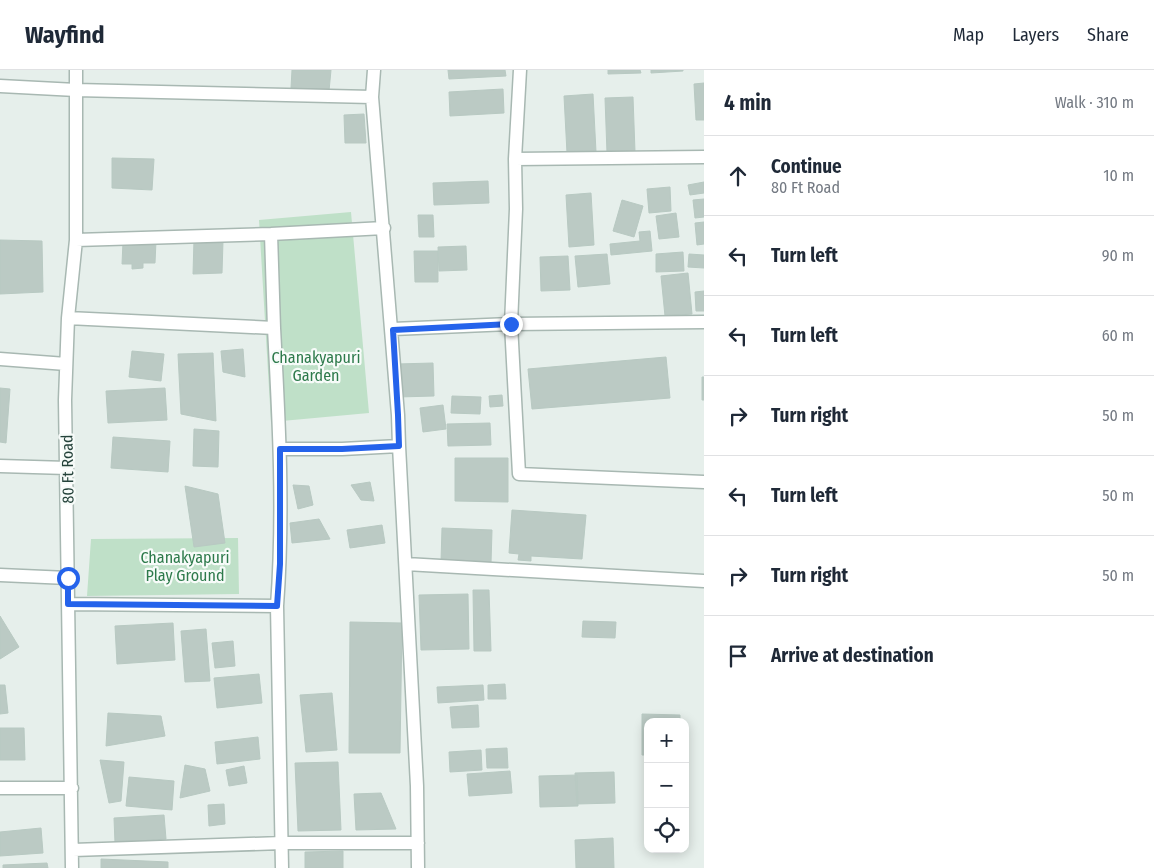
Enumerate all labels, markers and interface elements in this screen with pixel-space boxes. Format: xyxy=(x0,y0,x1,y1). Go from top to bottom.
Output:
text: Wayfind xyxy=(25,21,105,49)
text: Map xyxy=(953,24,984,46)
text: Layers xyxy=(1012,24,1059,46)
text: Share xyxy=(1087,24,1129,46)
text: 4 min xyxy=(724,90,772,116)
text: Walk · 310 m xyxy=(1055,93,1134,112)
text: Continue xyxy=(771,155,842,178)
icon: ahead xyxy=(724,162,752,190)
text: 10 m xyxy=(1103,166,1134,185)
text: 80 Ft Road xyxy=(771,178,840,197)
icon: left xyxy=(724,242,752,270)
text: Turn left xyxy=(771,244,838,267)
text: 90 m xyxy=(1102,246,1134,265)
route end xyxy=(500,313,523,336)
icon: left xyxy=(724,322,752,350)
text: Turn left xyxy=(771,324,838,347)
text: 60 m xyxy=(1102,326,1134,345)
park label: Chanakyapuri Garden xyxy=(271,348,361,385)
icon: right xyxy=(724,402,752,430)
text: Turn right xyxy=(771,404,848,427)
text: 50 m xyxy=(1102,406,1134,425)
street label: 80 Ft Road xyxy=(57,434,78,504)
icon: left xyxy=(724,482,752,510)
text: Turn left xyxy=(771,484,838,507)
text: 50 m xyxy=(1102,486,1134,505)
park label: Chanakyapuri Play Ground xyxy=(140,548,230,585)
icon: right xyxy=(724,562,752,590)
text: Turn right xyxy=(771,564,848,587)
text: 50 m xyxy=(1102,566,1134,585)
route start xyxy=(57,567,80,590)
icon: arrive xyxy=(724,642,752,670)
text: Arrive at destination xyxy=(771,644,934,667)
map controls xyxy=(644,718,689,853)
button: + xyxy=(644,718,689,763)
button: − xyxy=(644,763,689,808)
button: locate xyxy=(644,808,689,853)

